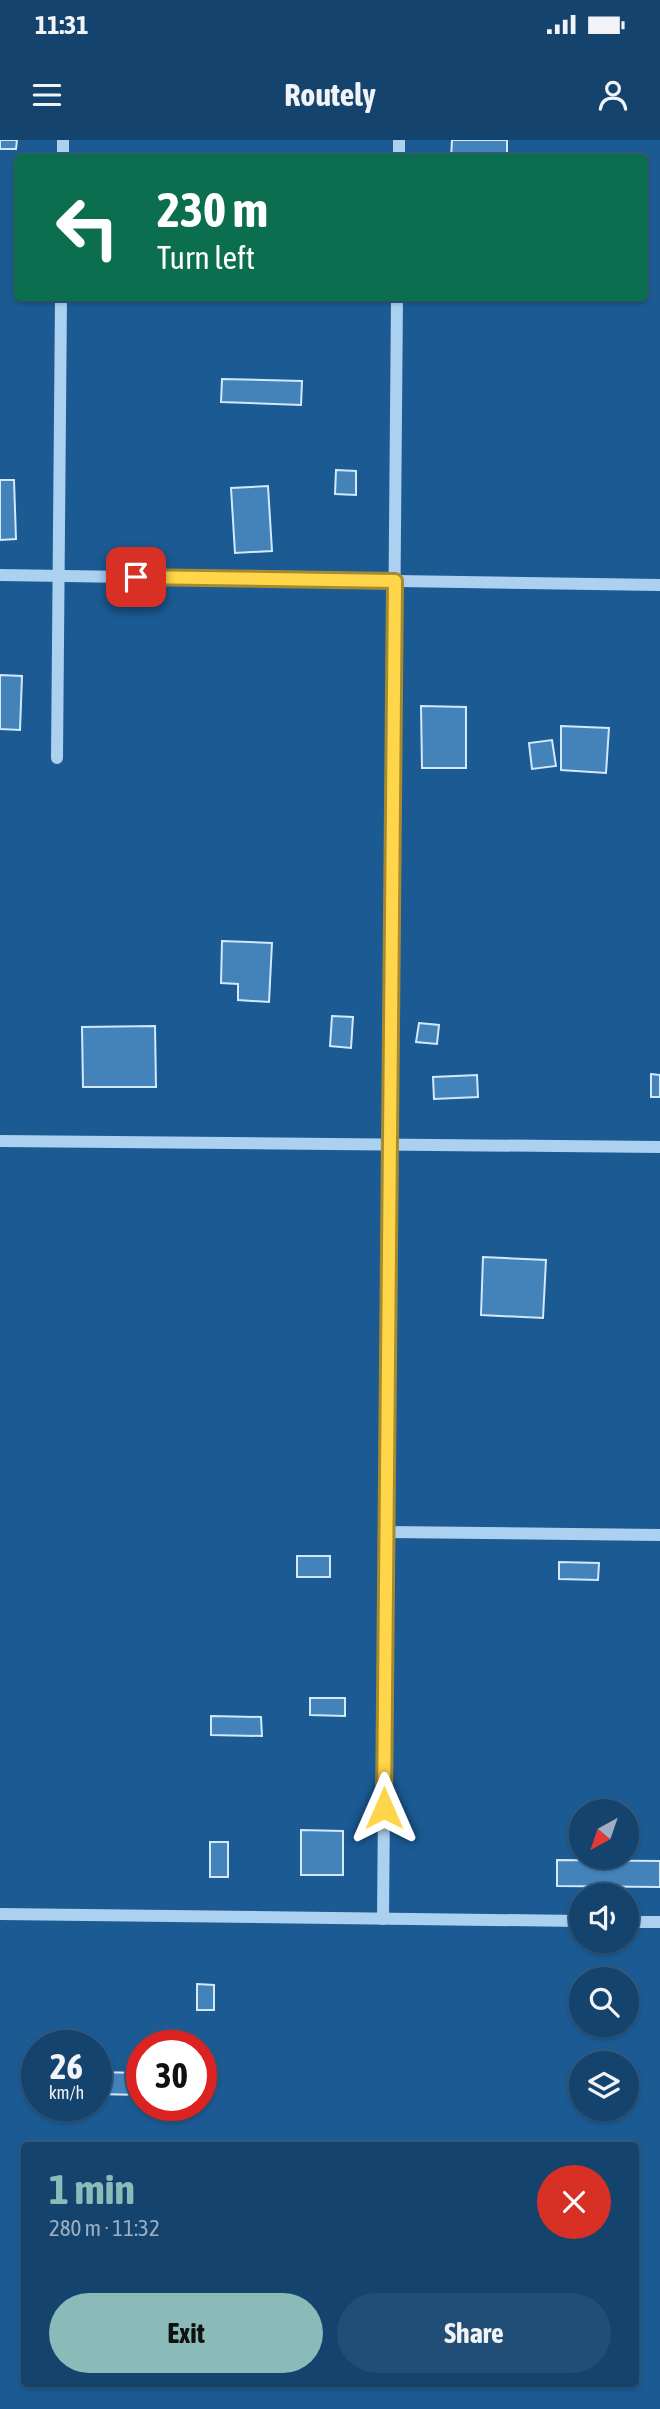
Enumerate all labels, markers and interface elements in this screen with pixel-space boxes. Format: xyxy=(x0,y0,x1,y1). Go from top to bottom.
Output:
text: 11:31 xyxy=(35,10,89,40)
icon: menu xyxy=(28,76,66,114)
text: Routely xyxy=(284,76,376,113)
icon: person xyxy=(594,76,632,114)
text: 230 m xyxy=(157,181,268,237)
icon: left xyxy=(42,182,133,273)
text: Turn left xyxy=(157,239,255,276)
pin xyxy=(106,547,166,607)
icon: arrive xyxy=(117,558,155,596)
position arrow xyxy=(347,1771,421,1845)
north arrow xyxy=(569,1799,639,1869)
map controls xyxy=(569,1799,639,2121)
button: sound xyxy=(569,1883,639,1953)
button: search xyxy=(569,1967,639,2037)
speed limit sign: 30 xyxy=(126,2030,217,2121)
text: 26 xyxy=(50,2046,83,2086)
button: layers xyxy=(569,2051,639,2121)
text: km/h xyxy=(49,2082,84,2103)
text: 1 min xyxy=(49,2165,135,2213)
button: close xyxy=(537,2165,611,2239)
text: 280 m · 11:32 xyxy=(49,2215,160,2241)
button: Exit xyxy=(49,2293,323,2373)
button: Share xyxy=(337,2293,611,2373)

